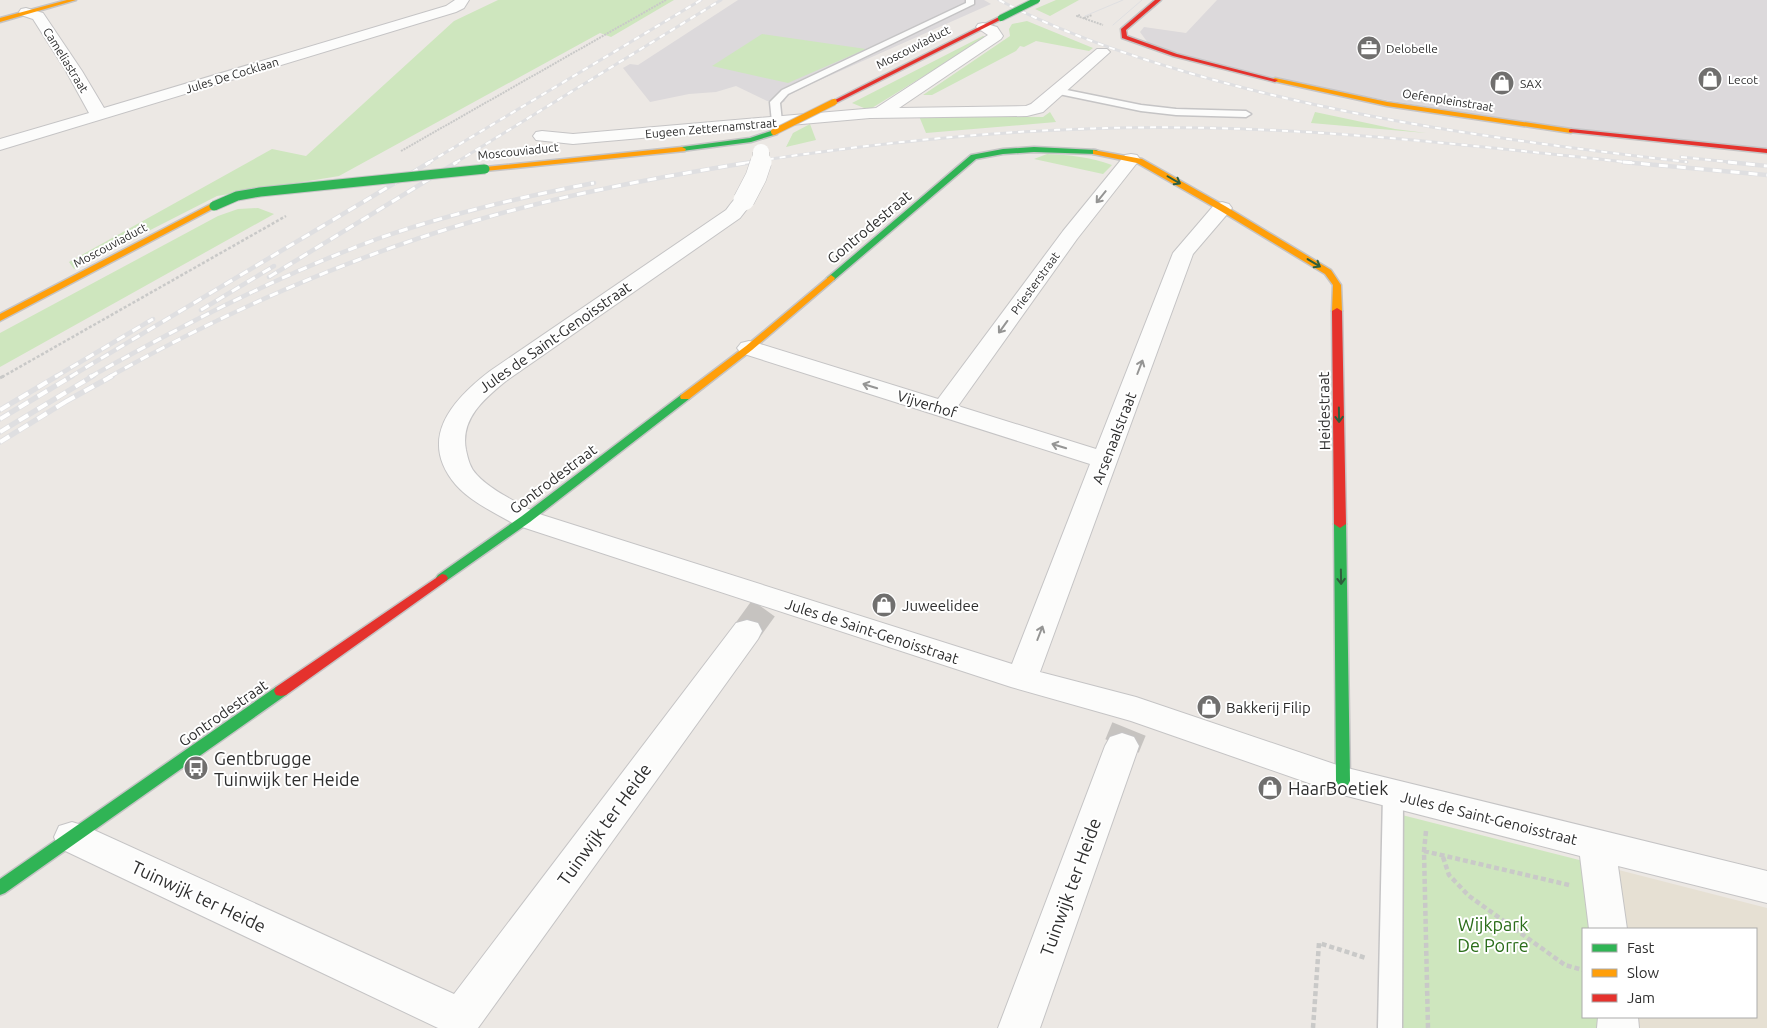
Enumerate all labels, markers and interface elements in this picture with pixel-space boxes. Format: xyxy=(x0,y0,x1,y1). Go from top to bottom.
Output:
street label: Moscouviaduct xyxy=(874,23,952,71)
street label: Cameliastraat xyxy=(41,25,91,95)
office icon: Delobelle xyxy=(1356,35,1382,61)
place label: Delobelle xyxy=(1386,42,1438,55)
street label: Jules De Cocklaan xyxy=(184,55,280,95)
shop icon: Lecot xyxy=(1697,66,1723,92)
shop icon: SAX xyxy=(1489,70,1515,96)
place label: Lecot xyxy=(1728,73,1758,86)
place label: SAX xyxy=(1520,77,1542,90)
street label: Oefenpleinstraat xyxy=(1402,86,1495,114)
street label: Eugeen Zetternamstraat xyxy=(645,116,778,140)
street label: Moscouviaduct xyxy=(477,140,559,162)
one-way arrow xyxy=(1167,176,1181,186)
street label: Gontrodestraat xyxy=(824,187,914,267)
one-way arrow xyxy=(1095,190,1106,203)
street label: Moscouviaduct xyxy=(71,220,149,270)
street label: Priesterstraat xyxy=(1008,249,1062,317)
one-way arrow xyxy=(1307,258,1321,269)
street label: Jules de Saint-Genoisstraat xyxy=(476,278,634,396)
one-way arrow xyxy=(998,320,1008,334)
one-way arrow xyxy=(1137,359,1146,374)
street label: Heidestraat xyxy=(1315,371,1333,451)
one-way arrow xyxy=(863,381,879,391)
street label: Vijverhof xyxy=(895,387,959,421)
street label: Arsenaalstraat xyxy=(1089,389,1139,487)
one-way arrow xyxy=(1334,406,1344,423)
one-way arrow xyxy=(1051,440,1067,450)
street label: Gontrodestraat xyxy=(506,441,600,517)
one-way arrow xyxy=(1336,569,1346,585)
shop icon: Juweelidee xyxy=(871,592,897,618)
street label: Jules de Saint-Genoisstraat xyxy=(783,595,961,667)
place label: Juweelidee xyxy=(902,597,979,614)
one-way arrow xyxy=(1036,626,1045,641)
street label: Gontrodestraat xyxy=(175,676,271,750)
shop icon: Bakkerij Filip xyxy=(1196,694,1222,720)
place label: Bakkerij Filip xyxy=(1226,699,1311,716)
place label: Gentbrugge Tuinwijk ter Heide xyxy=(214,748,360,789)
bus stop icon: Gentbrugge Tuinwijk ter Heide xyxy=(183,755,209,781)
street label: Tuinwijk ter Heide xyxy=(553,759,655,889)
shop icon: HaarBoetiek xyxy=(1257,775,1283,801)
place label: HaarBoetiek xyxy=(1288,778,1388,798)
street label: Jules de Saint-Genoisstraat xyxy=(1399,788,1579,848)
street label: Tuinwijk ter Heide xyxy=(1036,815,1104,959)
street label: Tuinwijk ter Heide xyxy=(129,856,269,936)
park label: Wijkpark De Porre xyxy=(1457,914,1529,955)
legend xyxy=(1582,928,1757,1018)
text: Fast xyxy=(1627,939,1655,956)
text: Slow xyxy=(1627,964,1660,981)
text: Jam xyxy=(1627,989,1655,1006)

